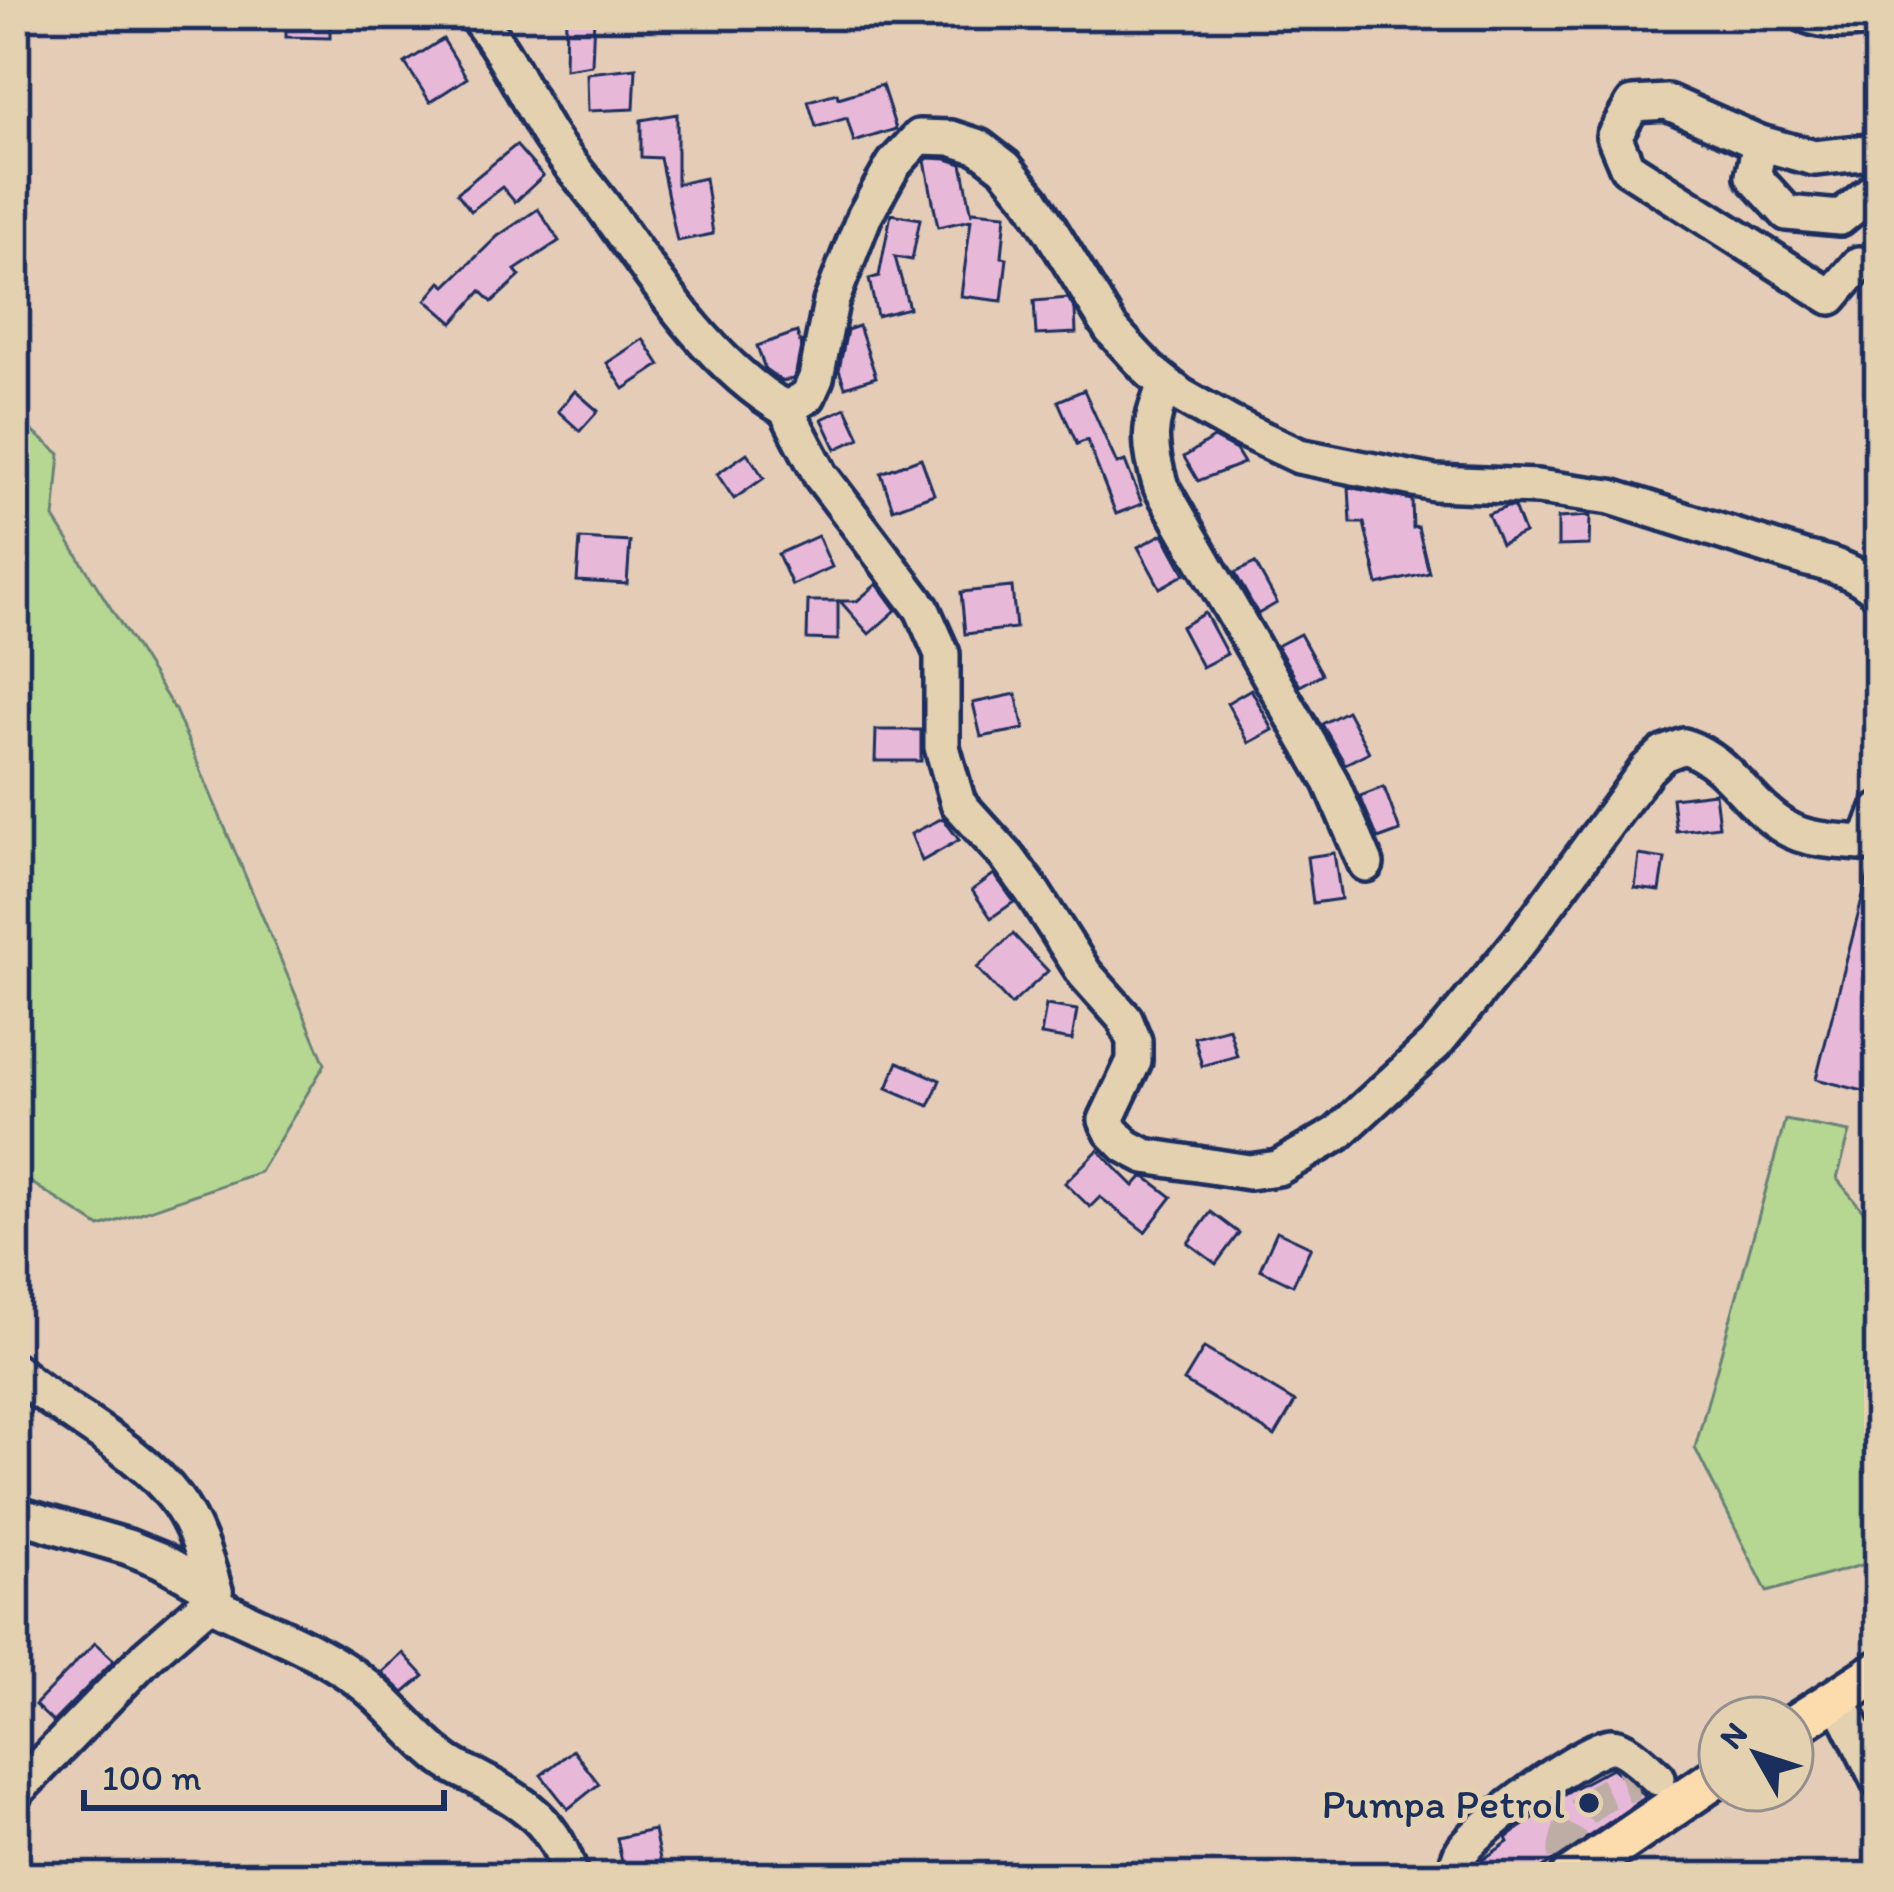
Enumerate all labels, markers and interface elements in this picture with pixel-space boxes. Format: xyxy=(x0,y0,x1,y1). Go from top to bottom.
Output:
north arrow xyxy=(1696,1694,1816,1814)
text: N xyxy=(1711,1715,1755,1756)
scale bar xyxy=(84,1736,444,1810)
text: 100 m xyxy=(102,1756,201,1799)
place label: Pumpa Petrol xyxy=(1322,1778,1565,1829)
marker: Pumpa Petrol xyxy=(1576,1790,1602,1816)

